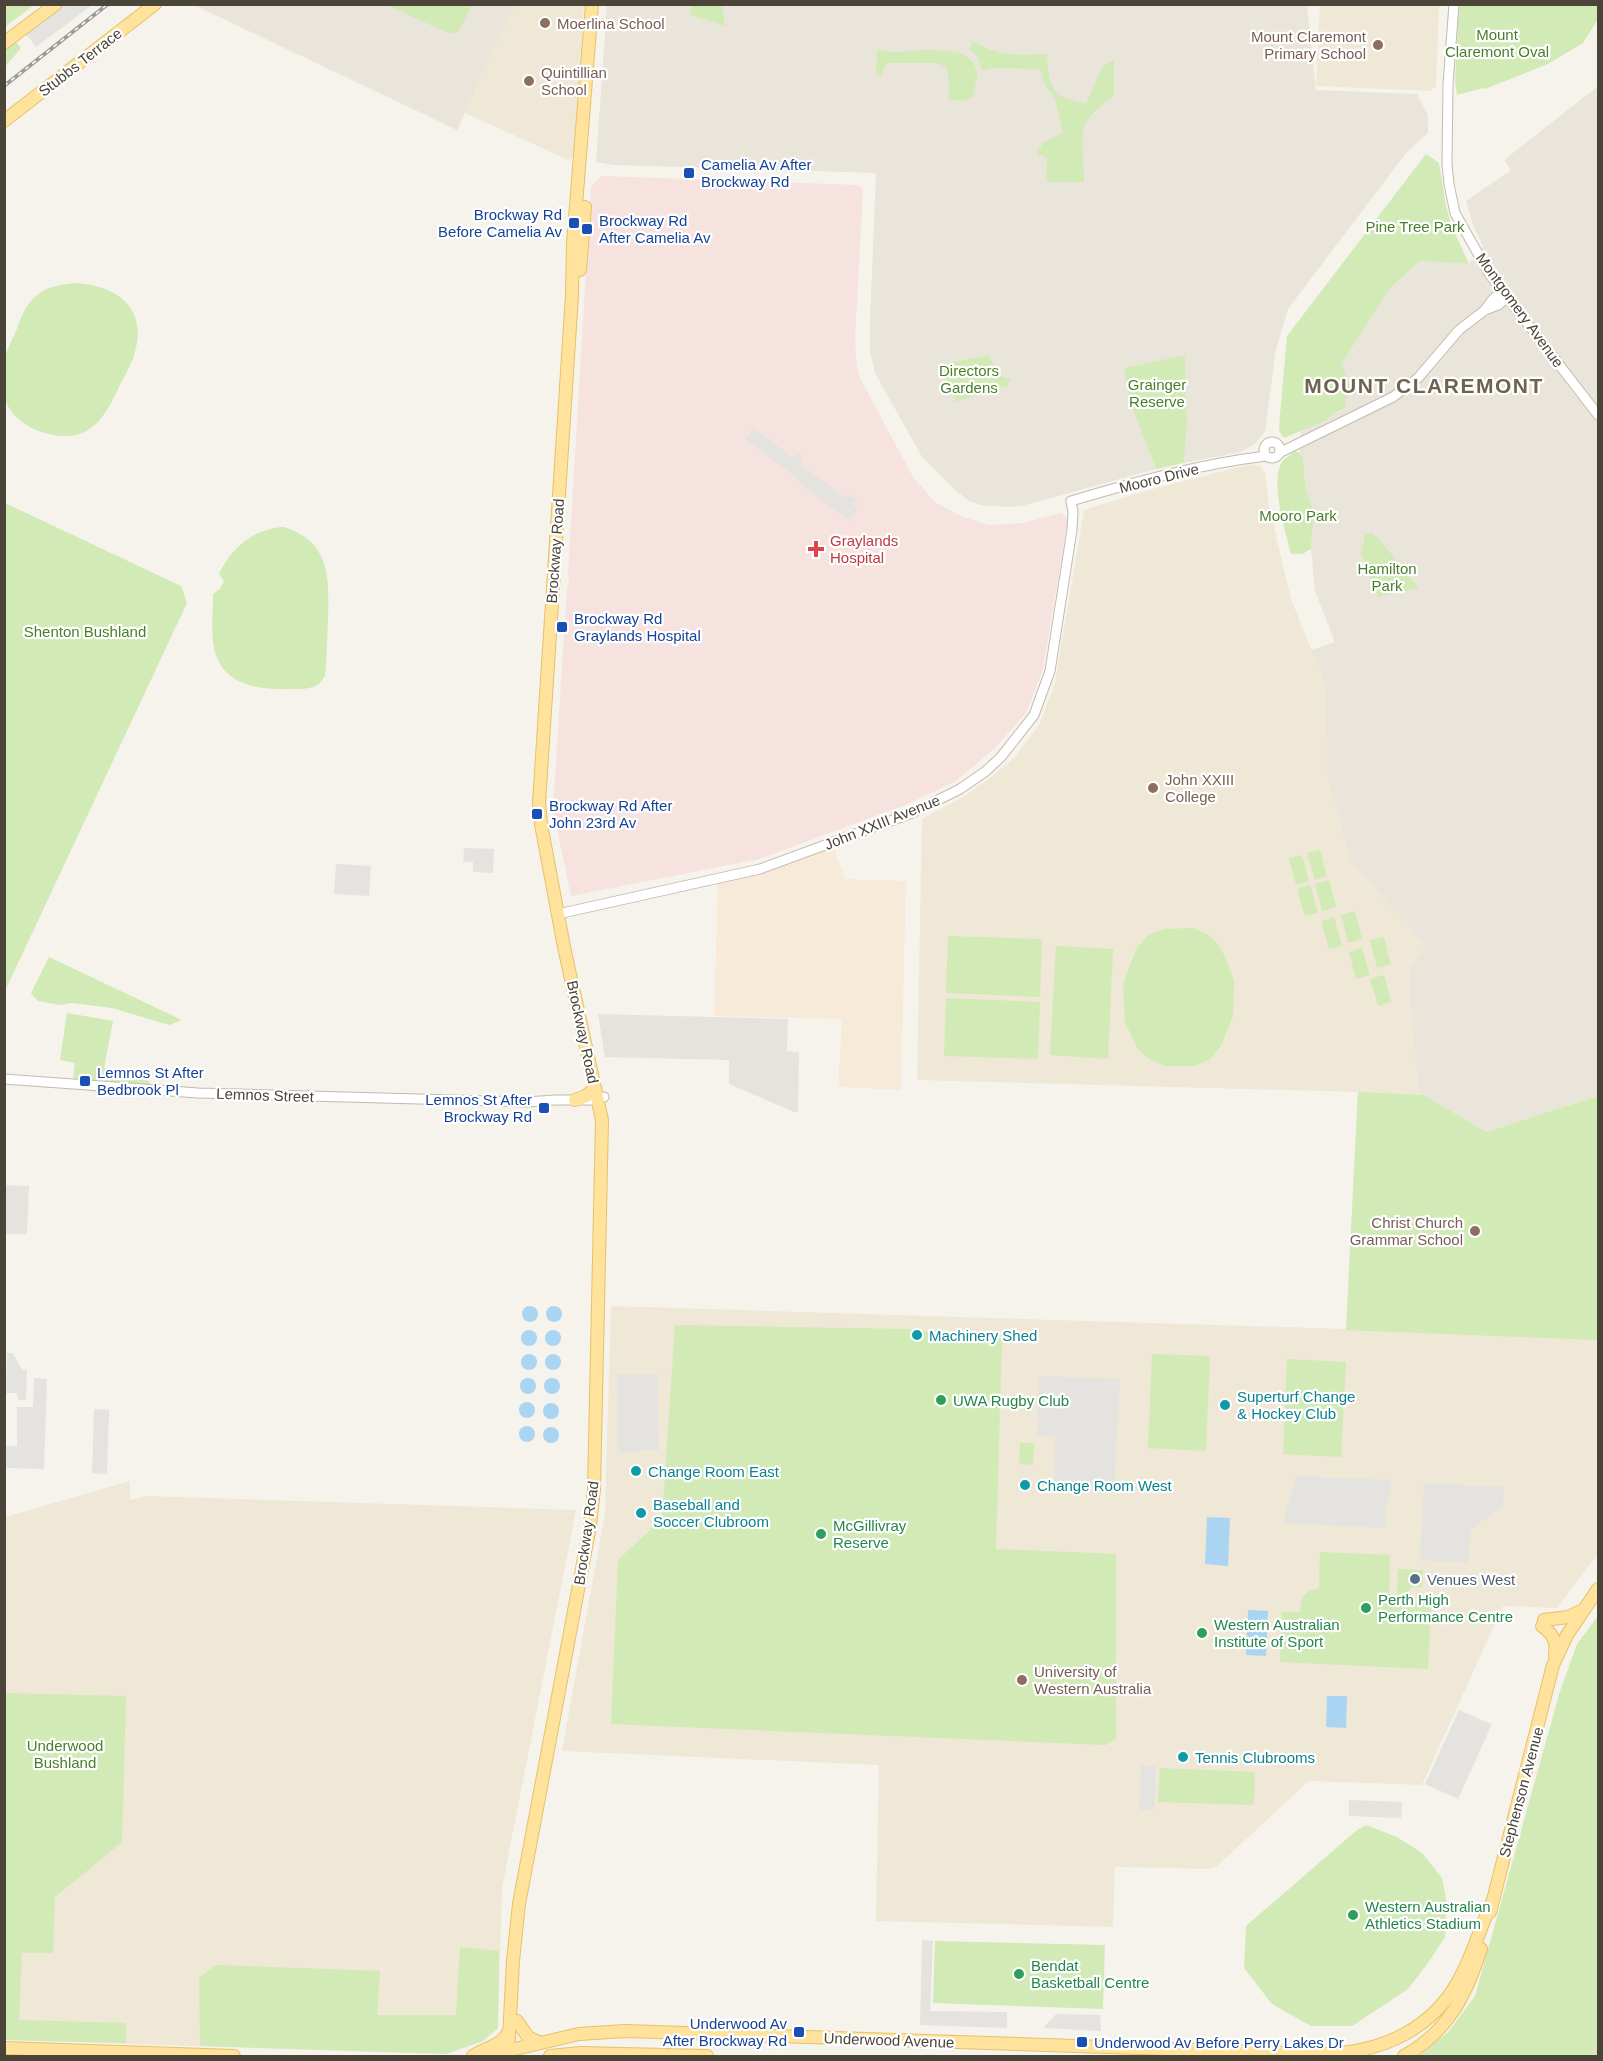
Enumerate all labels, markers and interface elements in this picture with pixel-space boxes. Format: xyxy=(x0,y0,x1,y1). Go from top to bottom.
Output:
place label: Moerlina School xyxy=(557,15,665,32)
marker: Moerlina School xyxy=(538,16,552,30)
street label: Stubbs Terrace xyxy=(35,24,125,100)
park label: Mount Claremont Oval xyxy=(1445,26,1549,60)
place label: Mount Claremont Primary School xyxy=(1251,28,1367,62)
marker: Mount Claremont Primary School xyxy=(1371,38,1385,52)
place label: Quintillian School xyxy=(541,64,607,98)
marker: Quintillian School xyxy=(522,74,536,88)
place label: Camelia Av After Brockway Rd xyxy=(701,156,812,190)
marker: Camelia Av After Brockway Rd xyxy=(682,166,696,180)
place label: Brockway Rd Before Camelia Av xyxy=(438,206,562,240)
place label: Brockway Rd After Camelia Av xyxy=(599,212,711,246)
marker: Brockway Rd Before Camelia Av xyxy=(567,216,581,230)
park label: Pine Tree Park xyxy=(1365,218,1465,235)
marker: Brockway Rd After Camelia Av xyxy=(580,222,594,236)
street label: Montgomery Avenue xyxy=(1473,249,1567,371)
park label: Directors Gardens xyxy=(939,362,999,396)
district label: MOUNT CLAREMONT xyxy=(1304,374,1544,397)
park label: Grainger Reserve xyxy=(1128,376,1186,410)
street label: Mooro Drive xyxy=(1117,460,1201,496)
street label: Brockway Road xyxy=(543,498,567,604)
park label: Mooro Park xyxy=(1259,507,1337,524)
place label: Graylands Hospital xyxy=(830,532,898,566)
marker: Graylands Hospital xyxy=(807,540,825,558)
park label: Hamilton Park xyxy=(1357,560,1417,594)
place label: Brockway Rd Graylands Hospital xyxy=(574,610,701,644)
marker: Brockway Rd Graylands Hospital xyxy=(555,620,569,634)
park label: Shenton Bushland xyxy=(24,623,146,640)
place label: John XXIII College xyxy=(1165,771,1234,805)
marker: John XXIII College xyxy=(1146,781,1160,795)
street label: John XXIII Avenue xyxy=(822,791,942,853)
place label: Brockway Rd After John 23rd Av xyxy=(549,797,672,831)
marker: Brockway Rd After John 23rd Av xyxy=(530,807,544,821)
street label: Brockway Road xyxy=(564,979,602,1085)
place label: Lemnos St After Bedbrook Pl xyxy=(97,1064,204,1098)
marker: Lemnos St After Bedbrook Pl xyxy=(78,1074,92,1088)
street label: Lemnos Street xyxy=(216,1085,315,1105)
place label: Lemnos St After Brockway Rd xyxy=(425,1091,532,1125)
marker: Lemnos St After Brockway Rd xyxy=(537,1101,551,1115)
place label: Christ Church Grammar School xyxy=(1350,1214,1463,1248)
marker: Christ Church Grammar School xyxy=(1468,1224,1482,1238)
place label: Machinery Shed xyxy=(929,1327,1037,1344)
marker: Machinery Shed xyxy=(910,1328,924,1342)
place label: Superturf Change & Hockey Club xyxy=(1237,1388,1355,1422)
place label: UWA Rugby Club xyxy=(953,1392,1069,1409)
marker: UWA Rugby Club xyxy=(934,1393,948,1407)
marker: Superturf Change & Hockey Club xyxy=(1218,1398,1232,1412)
place label: Change Room East xyxy=(648,1463,780,1480)
marker: Change Room East xyxy=(629,1464,643,1478)
place label: Change Room West xyxy=(1037,1477,1173,1494)
marker: Change Room West xyxy=(1018,1478,1032,1492)
street label: Brockway Road xyxy=(570,1480,602,1586)
place label: Baseball and Soccer Clubroom xyxy=(653,1496,769,1530)
marker: Baseball and Soccer Clubroom xyxy=(634,1506,648,1520)
place label: McGillivray Reserve xyxy=(833,1517,907,1551)
marker: McGillivray Reserve xyxy=(814,1527,828,1541)
place label: Venues West xyxy=(1427,1571,1516,1588)
marker: Venues West xyxy=(1408,1572,1422,1586)
place label: Perth High Performance Centre xyxy=(1378,1591,1513,1625)
marker: Perth High Performance Centre xyxy=(1359,1601,1373,1615)
place label: Western Australian Institute of Sport xyxy=(1214,1616,1340,1650)
marker: Western Australian Institute of Sport xyxy=(1195,1626,1209,1640)
place label: University of Western Australia xyxy=(1034,1663,1152,1697)
marker: University of Western Australia xyxy=(1015,1673,1029,1687)
street label: Stephenson Avenue xyxy=(1495,1725,1547,1859)
park label: Underwood Bushland xyxy=(27,1737,103,1771)
place label: Tennis Clubrooms xyxy=(1195,1749,1315,1766)
marker: Tennis Clubrooms xyxy=(1176,1750,1190,1764)
place label: Western Australian Athletics Stadium xyxy=(1365,1898,1491,1932)
marker: Western Australian Athletics Stadium xyxy=(1346,1908,1360,1922)
place label: Bendat Basketball Centre xyxy=(1031,1957,1149,1991)
marker: Bendat Basketball Centre xyxy=(1012,1967,1026,1981)
place label: Underwood Av After Brockway Rd xyxy=(663,2015,787,2049)
marker: Underwood Av After Brockway Rd xyxy=(792,2025,806,2039)
street label: Underwood Avenue xyxy=(823,2029,955,2051)
place label: Underwood Av Before Perry Lakes Dr xyxy=(1094,2034,1344,2051)
marker: Underwood Av Before Perry Lakes Dr xyxy=(1075,2035,1089,2049)

